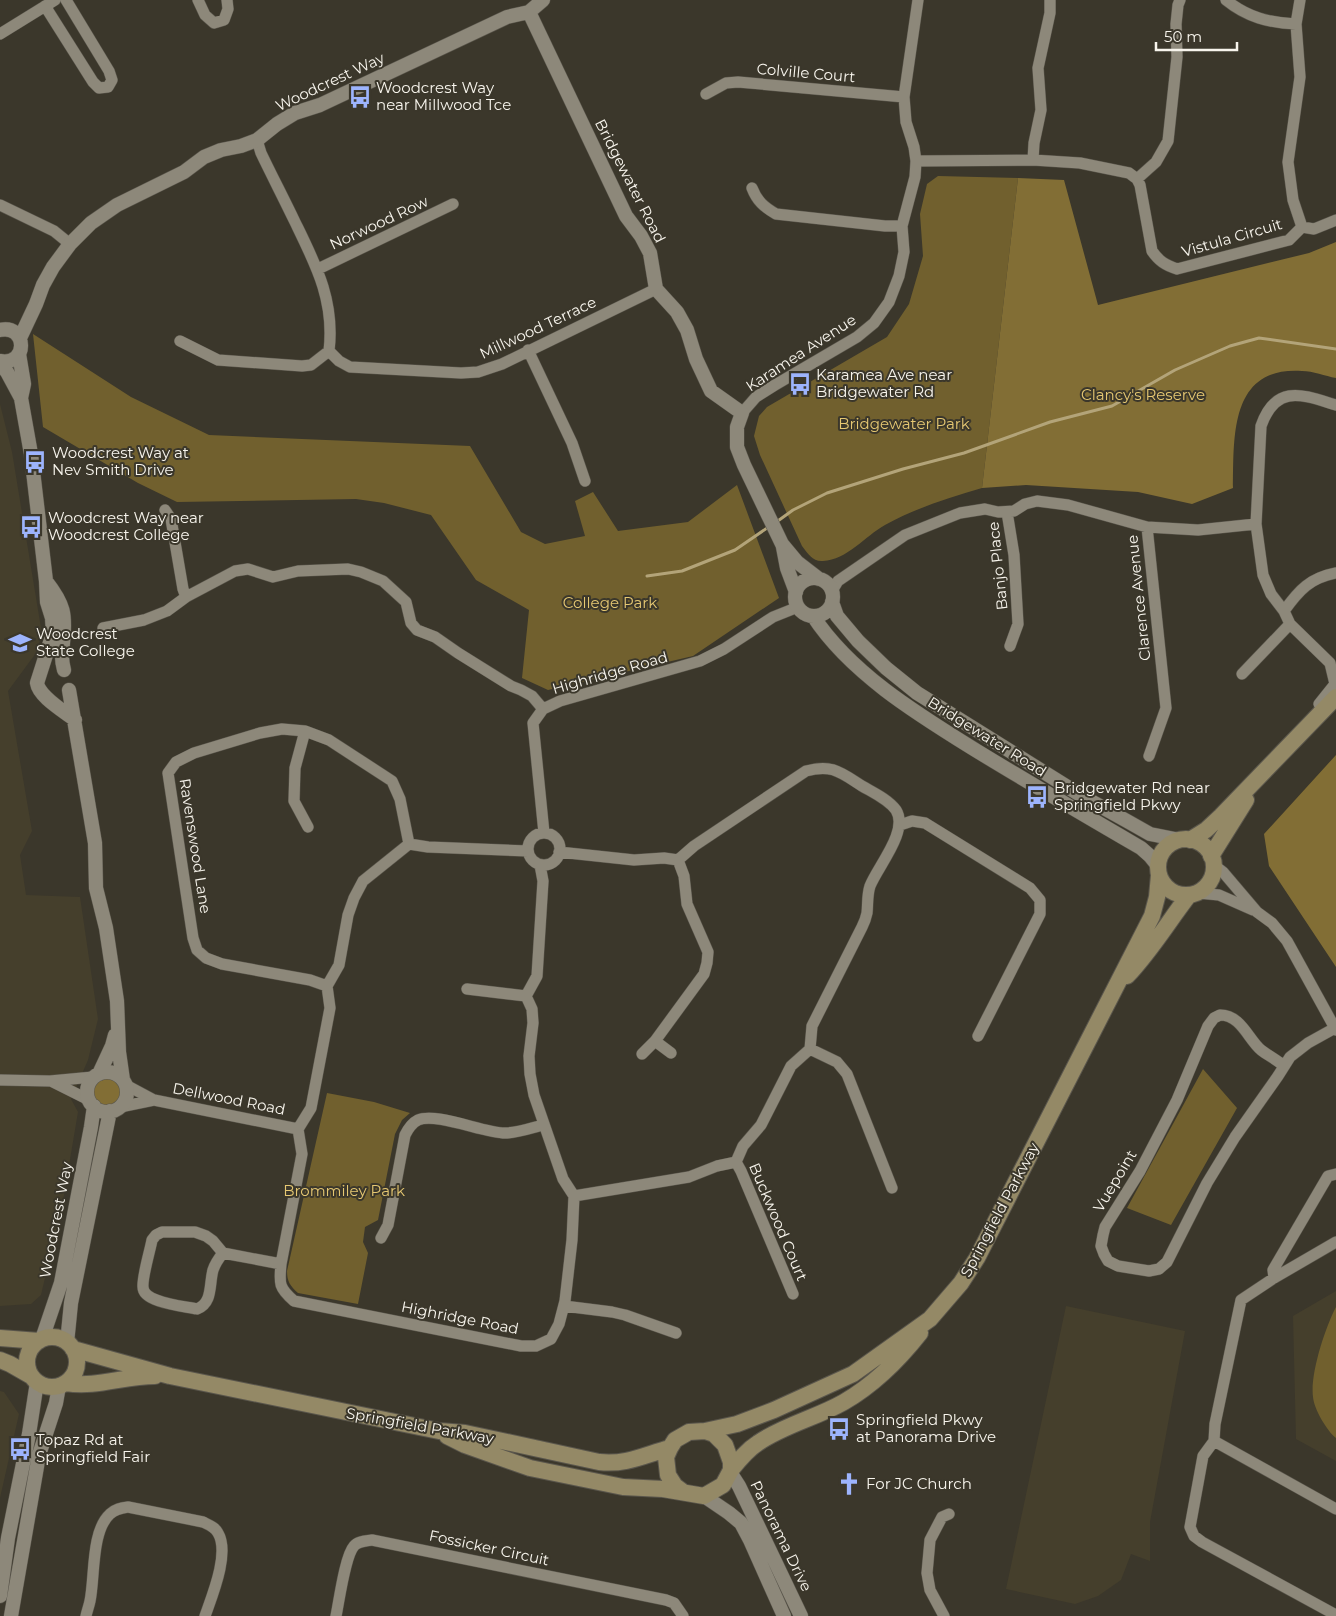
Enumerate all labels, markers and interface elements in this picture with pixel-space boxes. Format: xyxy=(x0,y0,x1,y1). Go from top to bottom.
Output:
scale bar xyxy=(1156,20,1237,52)
text: 50 m xyxy=(1164,27,1202,46)
street label: Woodcrest Way xyxy=(272,48,388,115)
street label: Colville Court xyxy=(756,59,856,86)
place label: Woodcrest Way near Millwood Tce xyxy=(376,78,511,114)
bus stop icon: Woodcrest Way near Millwood Tce xyxy=(347,84,373,110)
street label: Bridgewater Road xyxy=(591,116,670,246)
street label: Norwood Row xyxy=(326,191,432,254)
street label: Vistula Circuit xyxy=(1179,214,1284,261)
street label: Millwood Terrace xyxy=(476,292,599,363)
street label: Karamea Avenue xyxy=(742,310,859,395)
place label: Karamea Ave near Bridgewater Rd xyxy=(816,365,952,401)
bus stop icon: Karamea Ave near Bridgewater Rd xyxy=(787,371,813,397)
park label: Clancy's Reserve xyxy=(1081,385,1205,404)
park label: Bridgewater Park xyxy=(838,414,970,433)
place label: Woodcrest Way at Nev Smith Drive xyxy=(52,443,189,479)
bus stop icon: Woodcrest Way at Nev Smith Drive xyxy=(22,449,48,475)
place label: Woodcrest Way near Woodcrest College xyxy=(48,508,204,544)
bus stop icon: Woodcrest Way near Woodcrest College xyxy=(18,514,44,540)
street label: Banjo Place xyxy=(983,521,1012,611)
street label: Clarence Avenue xyxy=(1122,534,1155,662)
park label: College Park xyxy=(563,593,657,612)
place label: Woodcrest State College xyxy=(36,624,135,660)
school or university icon: Woodcrest State College xyxy=(7,630,33,656)
street label: Highridge Road xyxy=(550,647,670,698)
street label: Bridgewater Road xyxy=(924,692,1050,781)
street label: Ravenswood Lane xyxy=(175,777,216,915)
place label: Bridgewater Rd near Springfield Pkwy xyxy=(1054,778,1210,814)
bus stop icon: Bridgewater Rd near Springfield Pkwy xyxy=(1024,784,1050,810)
street label: Dellwood Road xyxy=(171,1078,287,1119)
street label: Springfield Parkway xyxy=(956,1139,1043,1280)
street label: Vuepoint xyxy=(1089,1146,1140,1215)
street label: Woodcrest Way xyxy=(35,1159,76,1280)
street label: Buckwood Court xyxy=(745,1160,812,1284)
park label: Brommiley Park xyxy=(283,1181,405,1200)
street label: Highridge Road xyxy=(400,1297,520,1338)
street label: Springfield Parkway xyxy=(345,1403,496,1448)
place label: Springfield Pkwy at Panorama Drive xyxy=(856,1410,996,1446)
bus stop icon: Springfield Pkwy at Panorama Drive xyxy=(826,1416,852,1442)
place label: Topaz Rd at Springfield Fair xyxy=(36,1430,150,1466)
bus stop icon: Topaz Rd at Springfield Fair xyxy=(7,1436,33,1462)
church icon: For JC Church xyxy=(836,1471,862,1497)
place label: For JC Church xyxy=(866,1474,972,1493)
street label: Panorama Drive xyxy=(746,1477,817,1594)
street label: Fossicker Circuit xyxy=(427,1526,551,1570)

